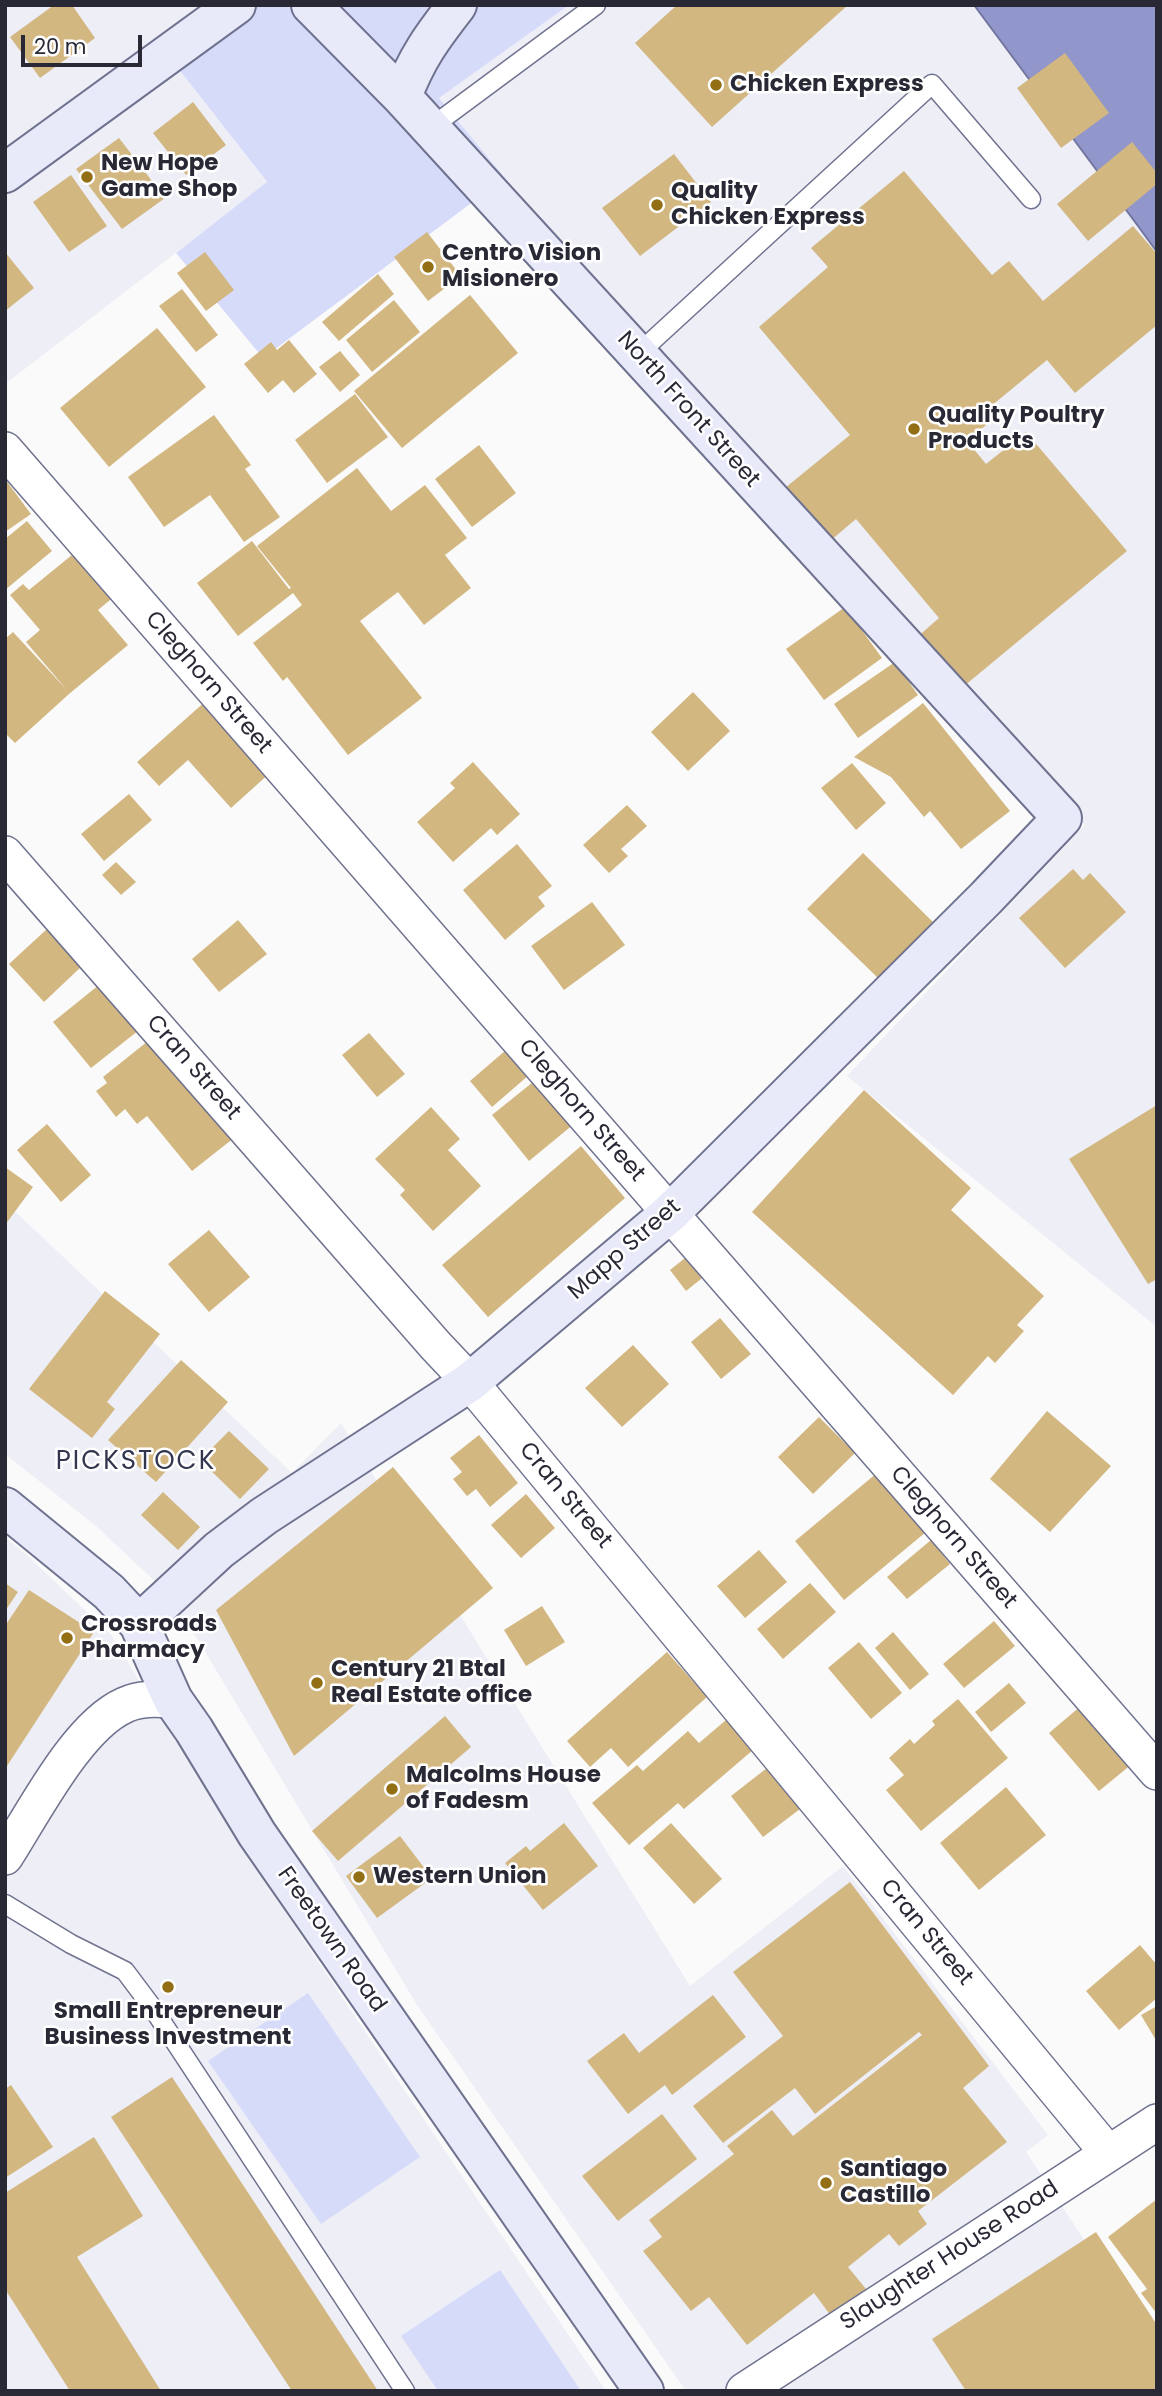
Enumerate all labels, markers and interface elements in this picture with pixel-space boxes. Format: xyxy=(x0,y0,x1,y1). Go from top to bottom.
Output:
scale bar xyxy=(24,21,145,65)
text: 20 m xyxy=(34,32,87,61)
place label: Chicken Express xyxy=(730,71,924,99)
marker: Chicken Express xyxy=(708,77,724,93)
place label: New Hope Game Shop xyxy=(101,150,237,204)
marker: New Hope Game Shop xyxy=(79,169,95,185)
place label: Quality Chicken Express xyxy=(671,178,865,232)
marker: Quality Chicken Express xyxy=(649,197,665,213)
place label: Centro Vision Misionero xyxy=(442,240,601,294)
marker: Centro Vision Misionero xyxy=(420,259,436,275)
street label: North Front Street xyxy=(611,326,765,494)
place label: Quality Poultry Products xyxy=(928,402,1105,456)
marker: Quality Poultry Products xyxy=(906,421,922,437)
street label: Cleghorn Street xyxy=(139,606,277,760)
street label: Cran Street xyxy=(140,1010,246,1126)
street label: Cleghorn Street xyxy=(512,1034,650,1188)
street label: Mapp Street xyxy=(563,1194,687,1306)
street label: Cran Street xyxy=(513,1437,617,1555)
district label: PICKSTOCK xyxy=(57,1446,215,1478)
street label: Cleghorn Street xyxy=(884,1461,1022,1615)
place label: Crossroads Pharmacy xyxy=(81,1611,217,1665)
marker: Crossroads Pharmacy xyxy=(59,1630,75,1646)
place label: Century 21 Btal Real Estate office xyxy=(331,1656,532,1710)
marker: Century 21 Btal Real Estate office xyxy=(309,1675,325,1691)
place label: Malcolms House of Fadesm xyxy=(406,1762,601,1816)
marker: Malcolms House of Fadesm xyxy=(384,1781,400,1797)
street label: Freetown Road xyxy=(271,1862,391,2018)
place label: Western Union xyxy=(373,1863,547,1891)
marker: Western Union xyxy=(351,1869,367,1885)
street label: Cran Street xyxy=(874,1874,978,1992)
marker: Small Entrepreneur Business Investment xyxy=(160,1979,176,1995)
place label: Small Entrepreneur Business Investment xyxy=(45,1998,291,2052)
place label: Santiago Castillo xyxy=(840,2156,947,2210)
marker: Santiago Castillo xyxy=(818,2175,834,2191)
street label: Slaughter House Road xyxy=(836,2175,1064,2337)

